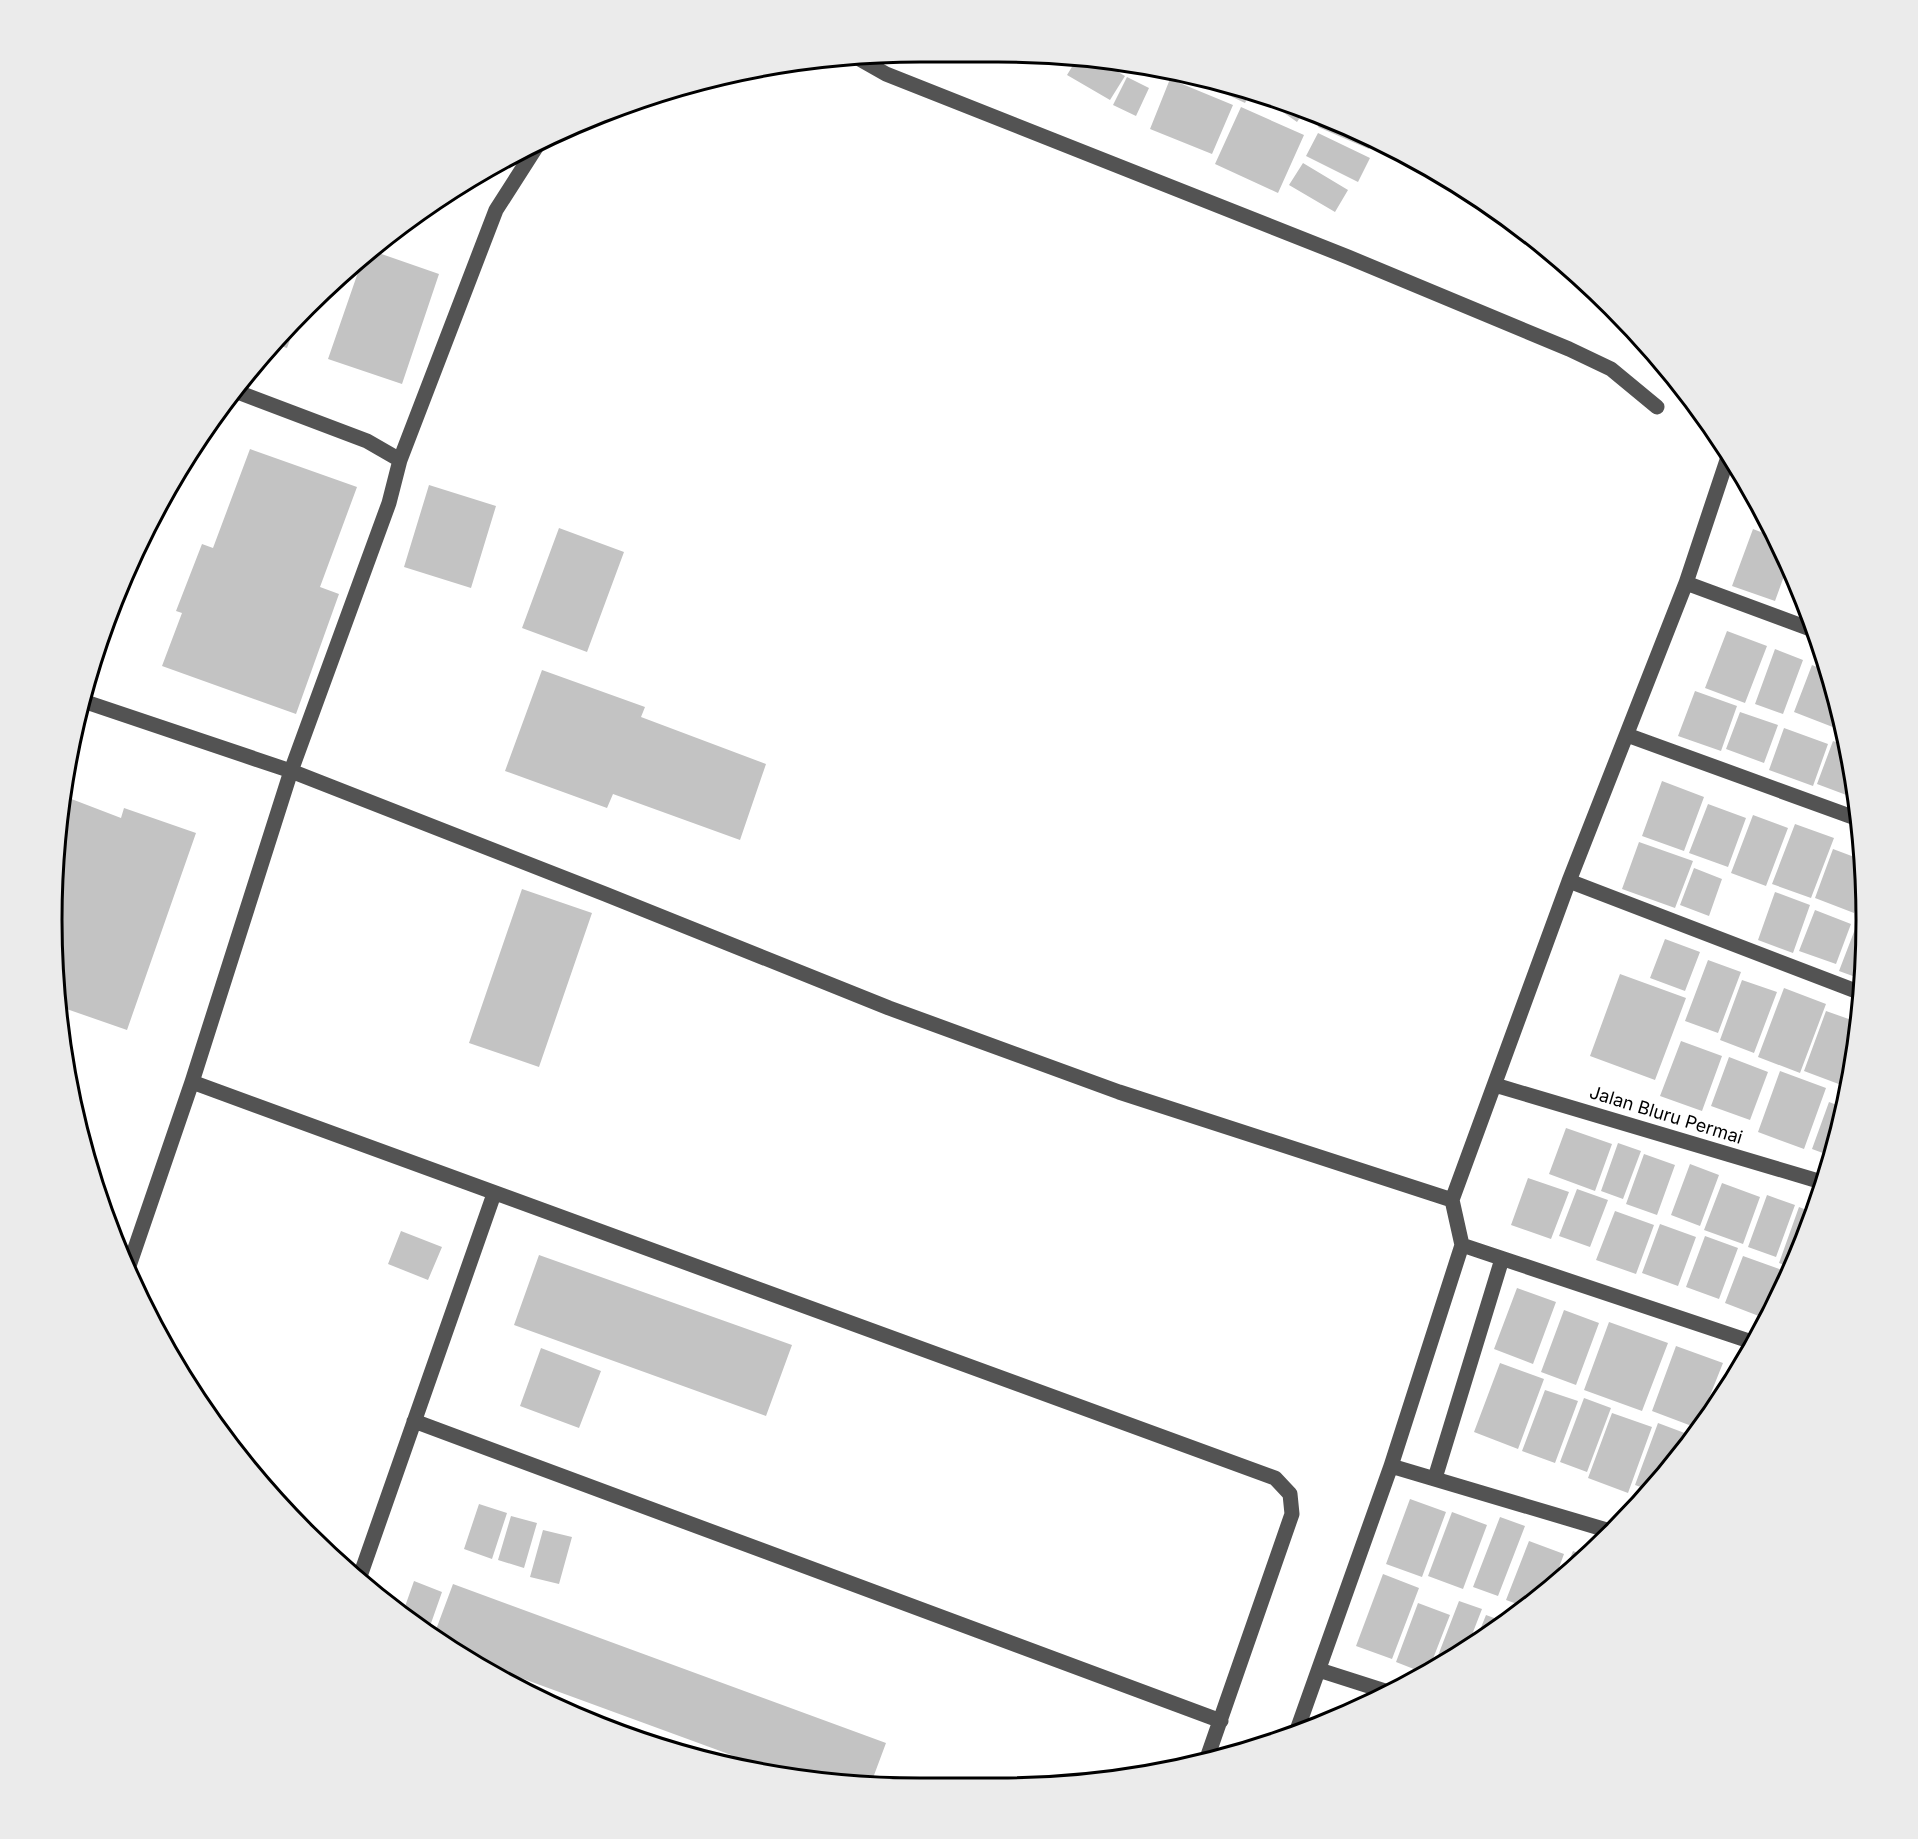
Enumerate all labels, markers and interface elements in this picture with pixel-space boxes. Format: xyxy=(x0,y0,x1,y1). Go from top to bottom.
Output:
street label: Jalan Bluru Permai xyxy=(1587,1081,1745,1148)

